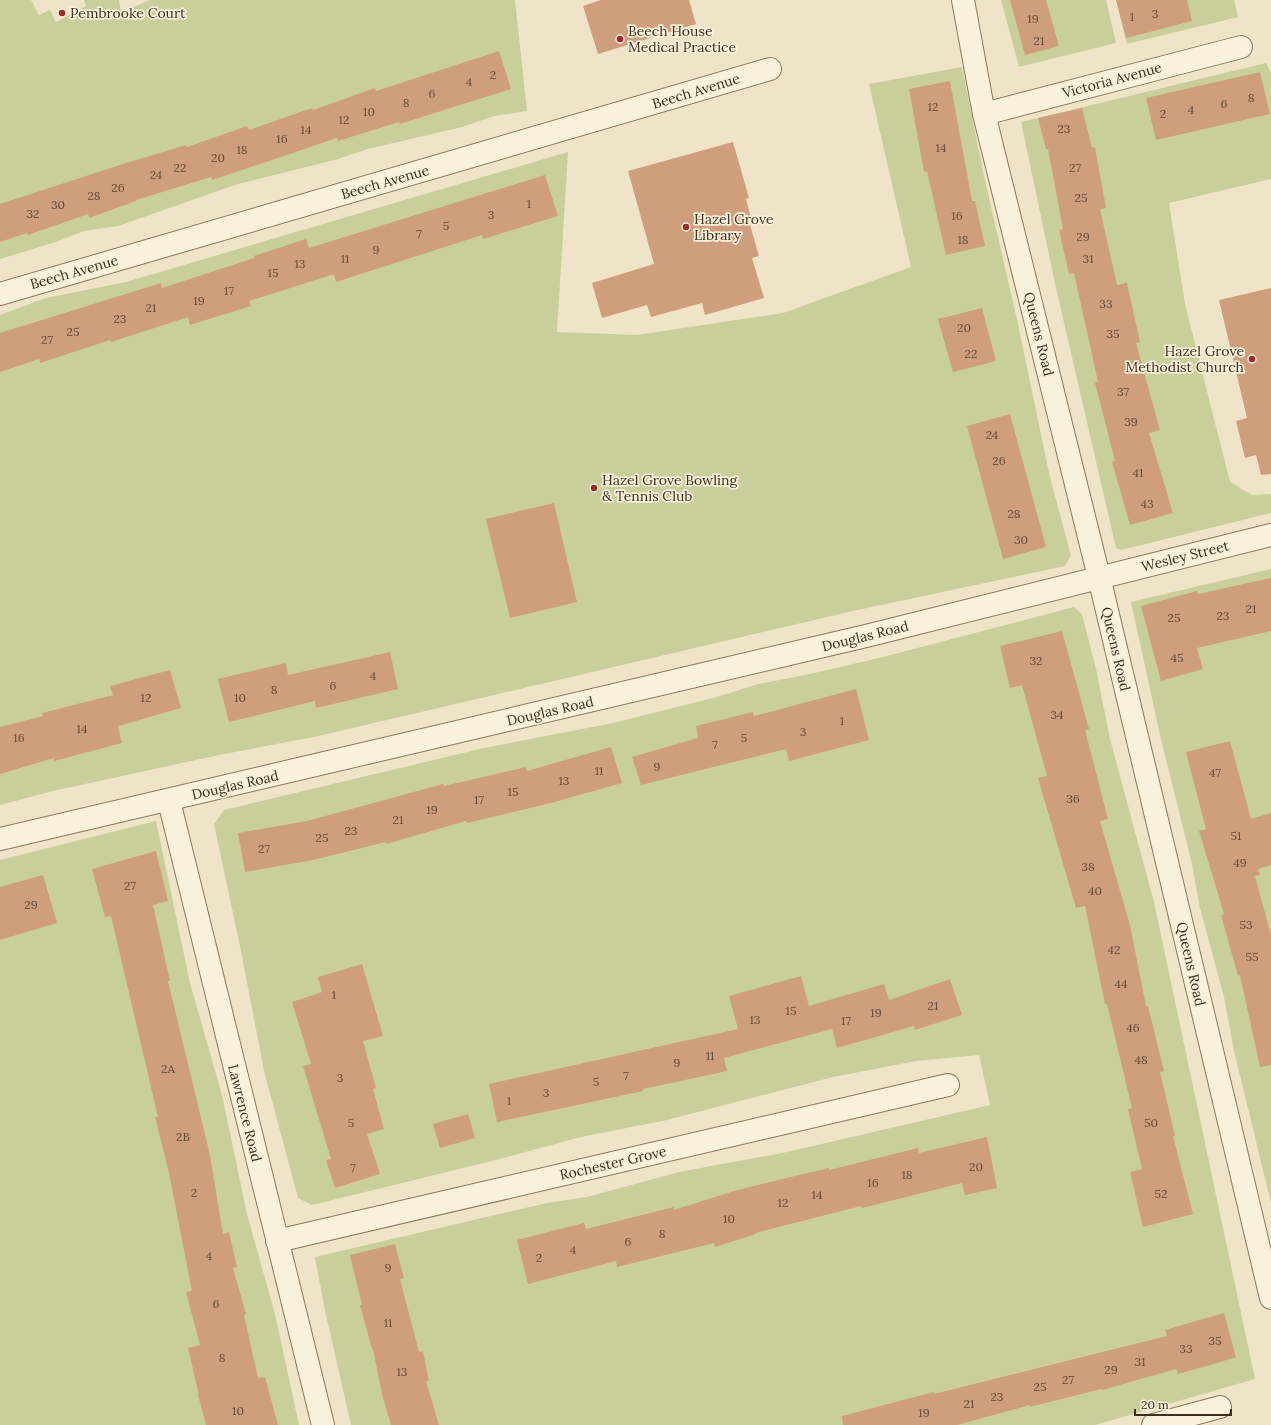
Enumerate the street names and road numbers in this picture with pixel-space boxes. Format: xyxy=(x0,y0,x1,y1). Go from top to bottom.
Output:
street label: Victoria Avenue xyxy=(1059,58,1164,102)
street label: Beech Avenue xyxy=(650,69,742,113)
street label: Beech Avenue xyxy=(339,161,432,203)
street label: Beech Avenue xyxy=(28,251,121,293)
street label: Queens Road xyxy=(1020,290,1058,378)
street label: Wesley Street xyxy=(1139,536,1231,576)
street label: Queens Road xyxy=(1098,605,1134,693)
street label: Douglas Road xyxy=(820,617,910,655)
street label: Douglas Road xyxy=(505,692,595,730)
street label: Douglas Road xyxy=(190,766,280,804)
street label: Queens Road xyxy=(1173,920,1209,1008)
street label: Lawrence Road xyxy=(224,1062,266,1164)
street label: Rochester Grove xyxy=(558,1142,668,1184)

